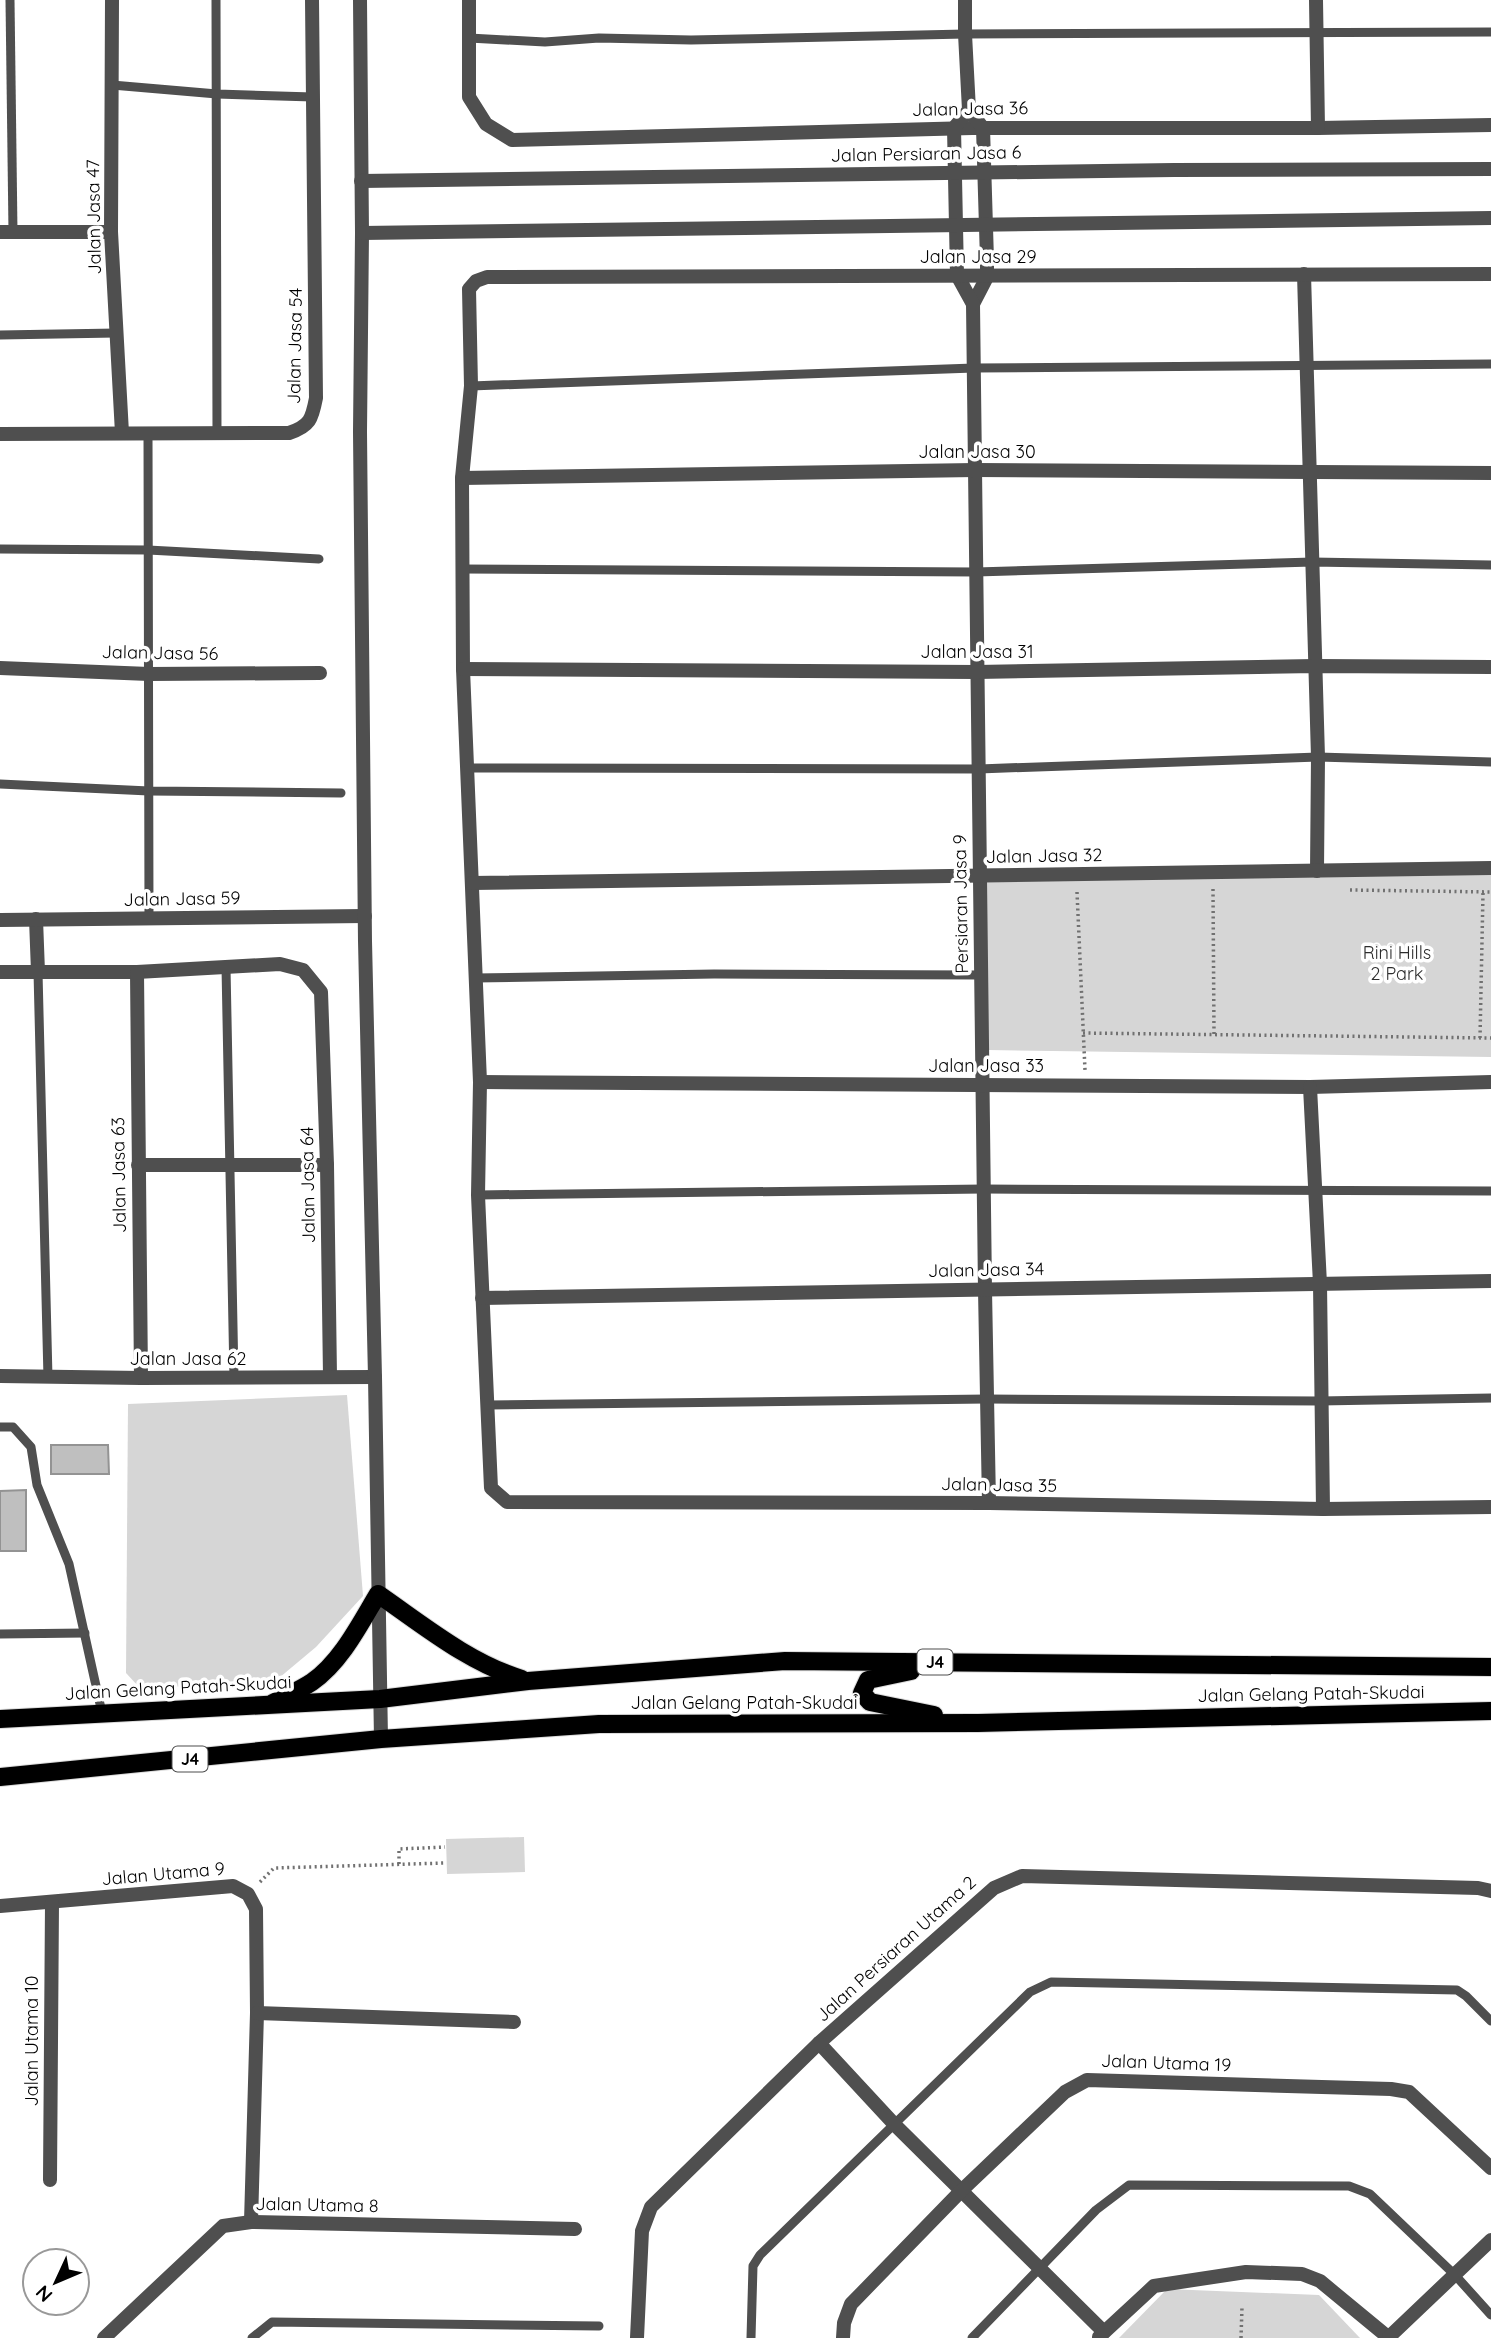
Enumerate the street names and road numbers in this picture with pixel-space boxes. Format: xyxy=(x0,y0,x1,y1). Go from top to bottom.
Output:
street label: Jalan Jasa 36 xyxy=(912,96,1029,121)
street label: Jalan Persiaran Jasa 6 xyxy=(830,140,1022,167)
street label: Jalan Jasa 47 xyxy=(81,159,106,275)
street label: Jalan Jasa 29 xyxy=(919,245,1037,268)
street label: Jalan Jasa 54 xyxy=(282,288,307,404)
street label: Jalan Jasa 30 xyxy=(918,440,1036,463)
street label: Jalan Jasa 56 xyxy=(101,640,219,665)
street label: Jalan Jasa 31 xyxy=(920,640,1034,663)
street label: Persiaran Jasa 9 xyxy=(948,834,973,974)
street label: Jalan Jasa 32 xyxy=(986,843,1102,868)
street label: Jalan Jasa 59 xyxy=(123,886,241,911)
street label: Jalan Jasa 33 xyxy=(928,1054,1044,1077)
street label: Jalan Jasa 63 xyxy=(106,1117,131,1233)
street label: Jalan Jasa 64 xyxy=(295,1127,320,1244)
street label: Jalan Jasa 34 xyxy=(928,1257,1044,1282)
street label: Jalan Jasa 62 xyxy=(130,1347,246,1370)
street label: Jalan Jasa 35 xyxy=(941,1472,1057,1497)
road number: J4 xyxy=(918,1650,953,1674)
street label: Jalan Gelang Patah-Skudai xyxy=(64,1670,292,1705)
street label: Jalan Gelang Patah-Skudai xyxy=(1197,1680,1425,1707)
street label: Jalan Gelang Patah-Skudai xyxy=(630,1691,858,1714)
road number: J4 xyxy=(172,1746,208,1772)
street label: Jalan Utama 9 xyxy=(100,1857,226,1890)
street label: Jalan Persiaran Utama 2 xyxy=(811,1871,980,2027)
street label: Jalan Utama 10 xyxy=(20,1975,43,2107)
street label: Jalan Utama 19 xyxy=(1100,2049,1232,2076)
street label: Jalan Utama 8 xyxy=(255,2192,379,2217)

